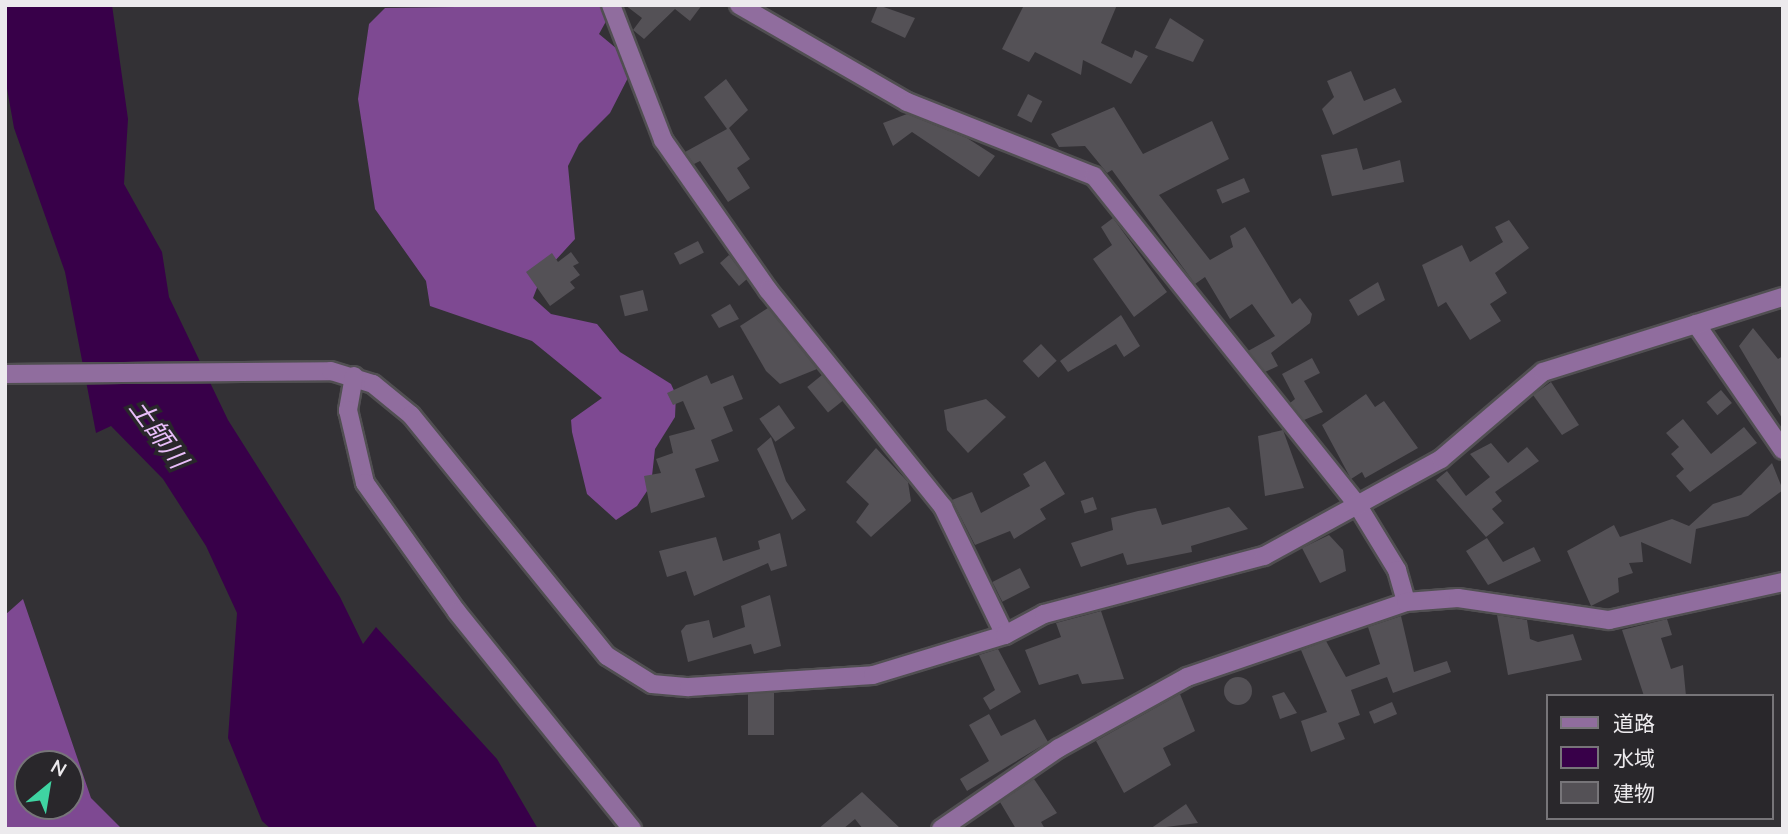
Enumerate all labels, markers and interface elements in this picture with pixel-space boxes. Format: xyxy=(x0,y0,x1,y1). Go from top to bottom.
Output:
water label: 土師川 xyxy=(122,393,194,475)
legend xyxy=(1546,694,1774,820)
text: 道路 xyxy=(1613,710,1655,738)
text: 水域 xyxy=(1613,745,1655,773)
north arrow xyxy=(14,750,84,820)
text: N xyxy=(46,754,71,783)
text: 建物 xyxy=(1613,780,1655,808)

